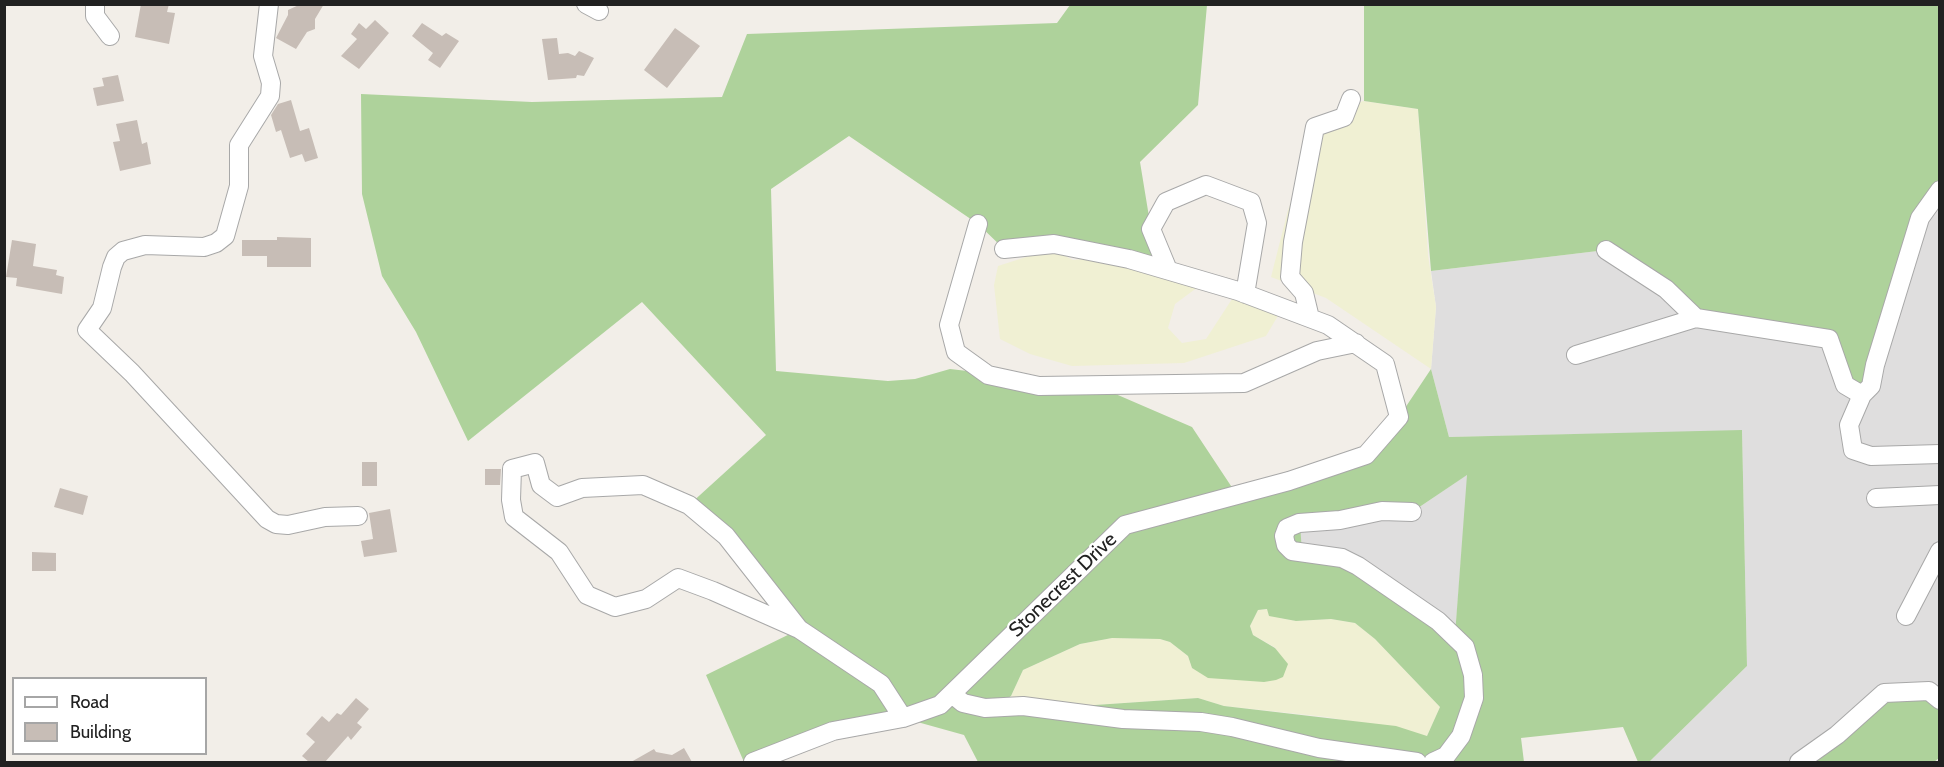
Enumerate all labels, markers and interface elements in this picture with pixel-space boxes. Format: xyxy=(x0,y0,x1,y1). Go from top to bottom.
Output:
street label: Stonecrest Drive xyxy=(1004,528,1122,642)
legend xyxy=(12,677,207,755)
text: Road xyxy=(70,691,109,713)
text: Building xyxy=(70,721,131,743)

